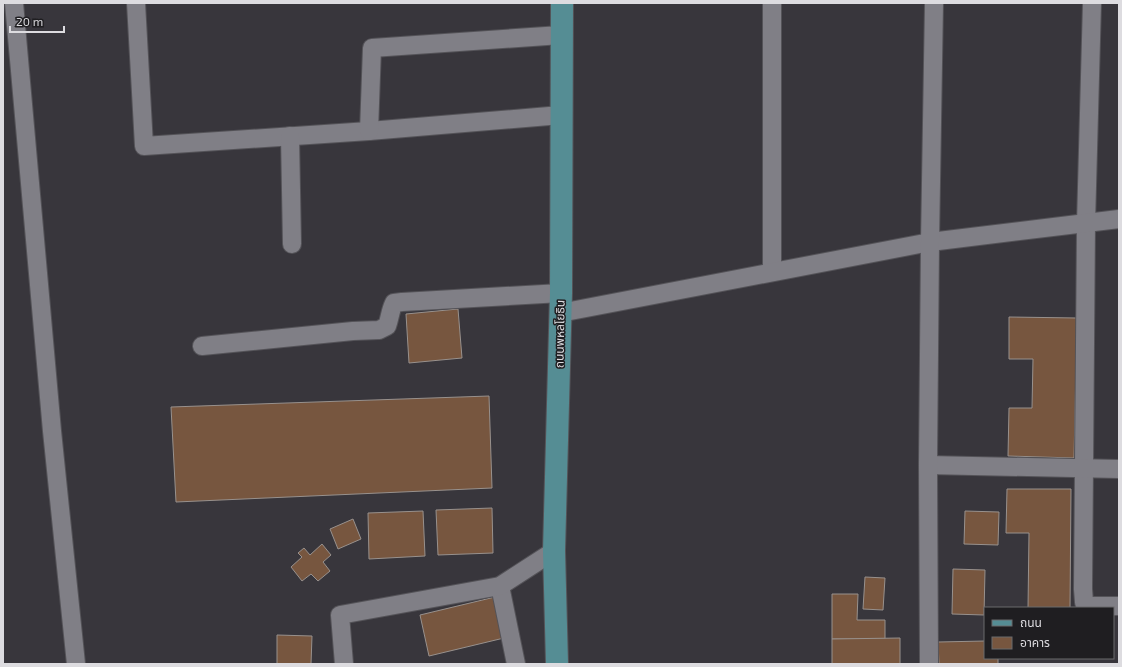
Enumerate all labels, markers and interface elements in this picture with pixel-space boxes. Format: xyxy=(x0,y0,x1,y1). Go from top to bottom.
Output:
scale bar xyxy=(10,8,64,34)
text: 20 m xyxy=(16,14,43,28)
street label: ถนนพหลโยธิน xyxy=(551,300,567,368)
legend xyxy=(984,607,1114,659)
text: ถนน xyxy=(1020,615,1042,629)
text: อาคาร xyxy=(1020,635,1050,649)

